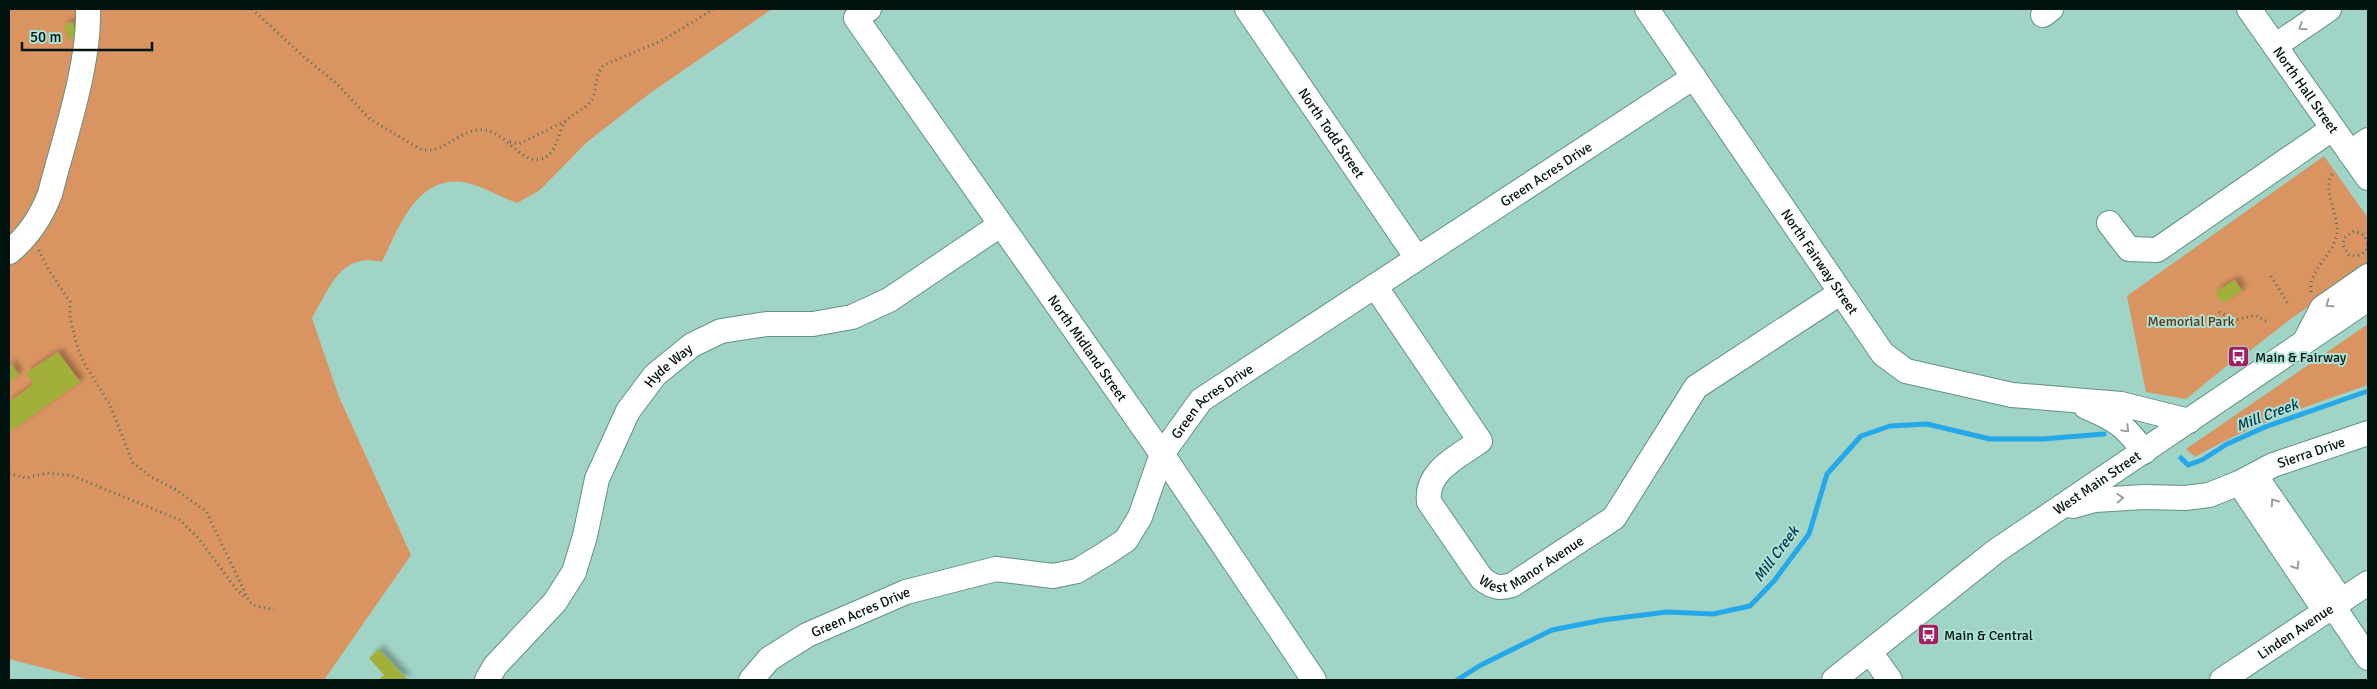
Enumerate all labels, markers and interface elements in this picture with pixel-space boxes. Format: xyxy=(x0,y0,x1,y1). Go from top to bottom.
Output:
scale bar xyxy=(22,20,152,52)
one-way arrow xyxy=(2298,21,2308,30)
text: 50 m xyxy=(30,28,61,46)
street label: North Hall Street xyxy=(2269,44,2342,137)
street label: North Todd Street xyxy=(1294,85,1368,182)
street label: Green Acres Drive xyxy=(1497,138,1595,211)
street label: North Fairway Street xyxy=(1777,206,1861,318)
street label: North Midland Street xyxy=(1044,292,1131,405)
one-way arrow xyxy=(2326,298,2335,307)
park label: Memorial Park xyxy=(2147,313,2235,330)
street label: Hyde Way xyxy=(641,340,696,391)
bus stop icon: Main & Fairway xyxy=(2227,345,2251,369)
place label: Main & Fairway xyxy=(2255,349,2347,366)
street label: Green Acres Drive xyxy=(1168,360,1257,442)
water label: Mill Creek xyxy=(2233,394,2302,435)
one-way arrow xyxy=(2120,423,2129,432)
street label: Sierra Drive xyxy=(2275,433,2347,472)
street label: West Main Street xyxy=(2050,447,2144,519)
one-way arrow xyxy=(2117,493,2125,503)
one-way arrow xyxy=(2271,499,2280,508)
water label: Mill Creek xyxy=(1749,521,1804,585)
street label: West Manor Avenue xyxy=(1476,532,1587,596)
one-way arrow xyxy=(2290,561,2300,570)
street label: Green Acres Drive xyxy=(809,583,912,641)
street label: Linden Avenue xyxy=(2254,600,2337,663)
bus stop icon: Main & Central xyxy=(1916,623,1940,647)
place label: Main & Central xyxy=(1944,627,2033,644)

